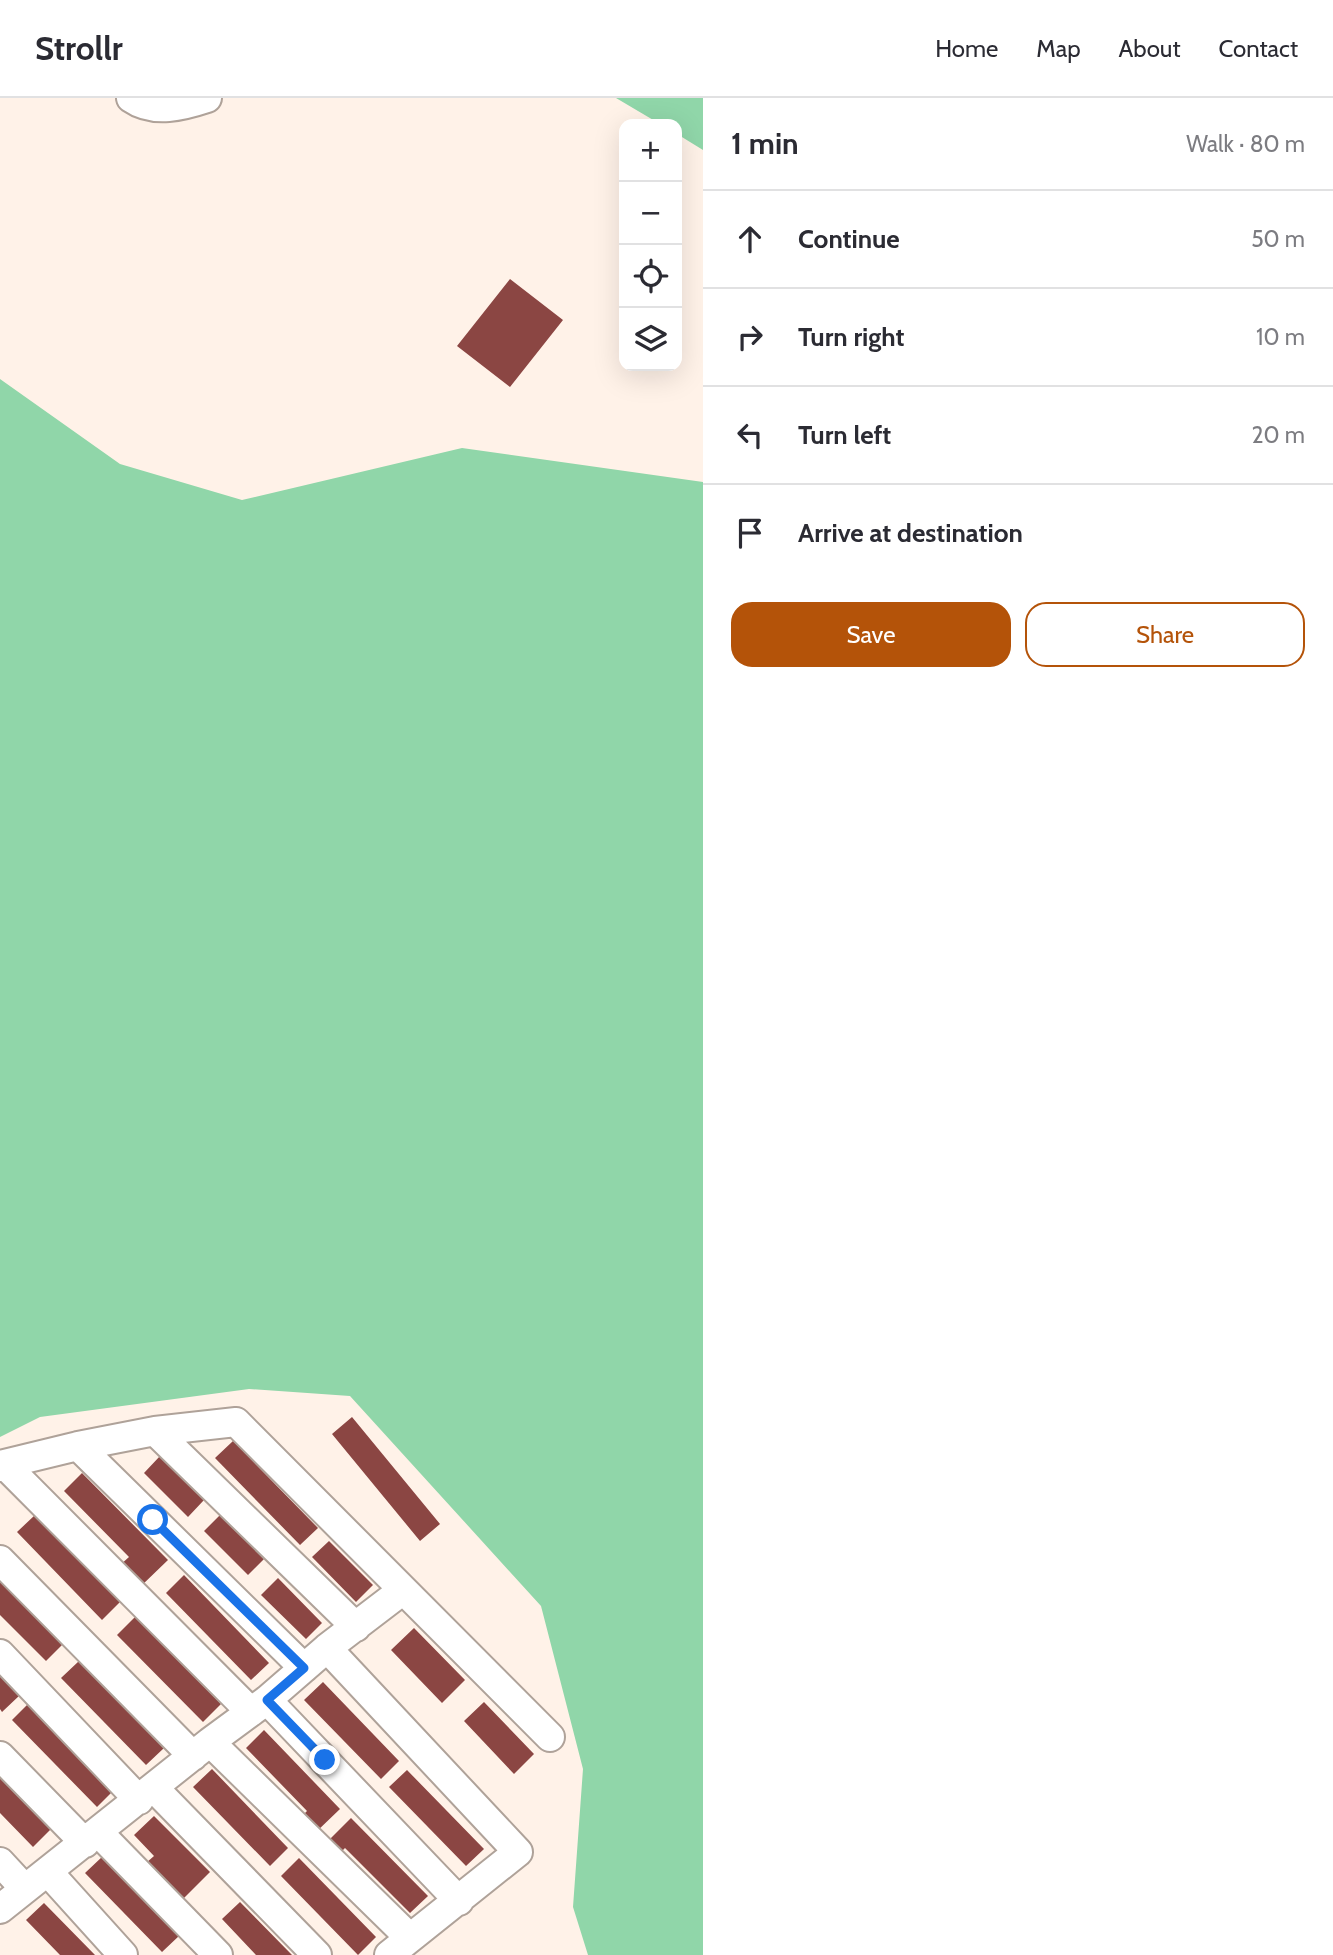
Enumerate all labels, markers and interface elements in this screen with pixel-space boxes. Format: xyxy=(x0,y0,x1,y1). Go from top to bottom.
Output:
text: Strollr xyxy=(35,28,123,68)
text: Home xyxy=(935,34,998,63)
text: Map xyxy=(1036,34,1081,63)
text: About xyxy=(1119,34,1181,63)
text: Contact xyxy=(1219,34,1298,63)
map controls xyxy=(619,119,682,371)
button: + xyxy=(619,119,682,182)
text: 1 min xyxy=(731,125,799,162)
text: Walk · 80 m xyxy=(1186,130,1305,158)
button: − xyxy=(619,182,682,245)
icon: ahead xyxy=(731,220,769,258)
text: Continue xyxy=(798,223,900,255)
text: 50 m xyxy=(1251,225,1305,253)
button: locate xyxy=(619,245,682,308)
button: layers xyxy=(619,308,682,371)
icon: right xyxy=(731,318,769,356)
text: Turn right xyxy=(798,321,904,353)
text: 10 m xyxy=(1256,323,1305,351)
icon: left xyxy=(731,416,769,454)
text: Turn left xyxy=(798,419,891,451)
text: 20 m xyxy=(1252,421,1305,449)
icon: arrive xyxy=(731,514,769,552)
text: Arrive at destination xyxy=(798,517,1023,549)
button: Save xyxy=(731,602,1011,667)
button: Share xyxy=(1025,602,1305,667)
route start xyxy=(137,1504,168,1535)
route end xyxy=(309,1744,340,1775)

